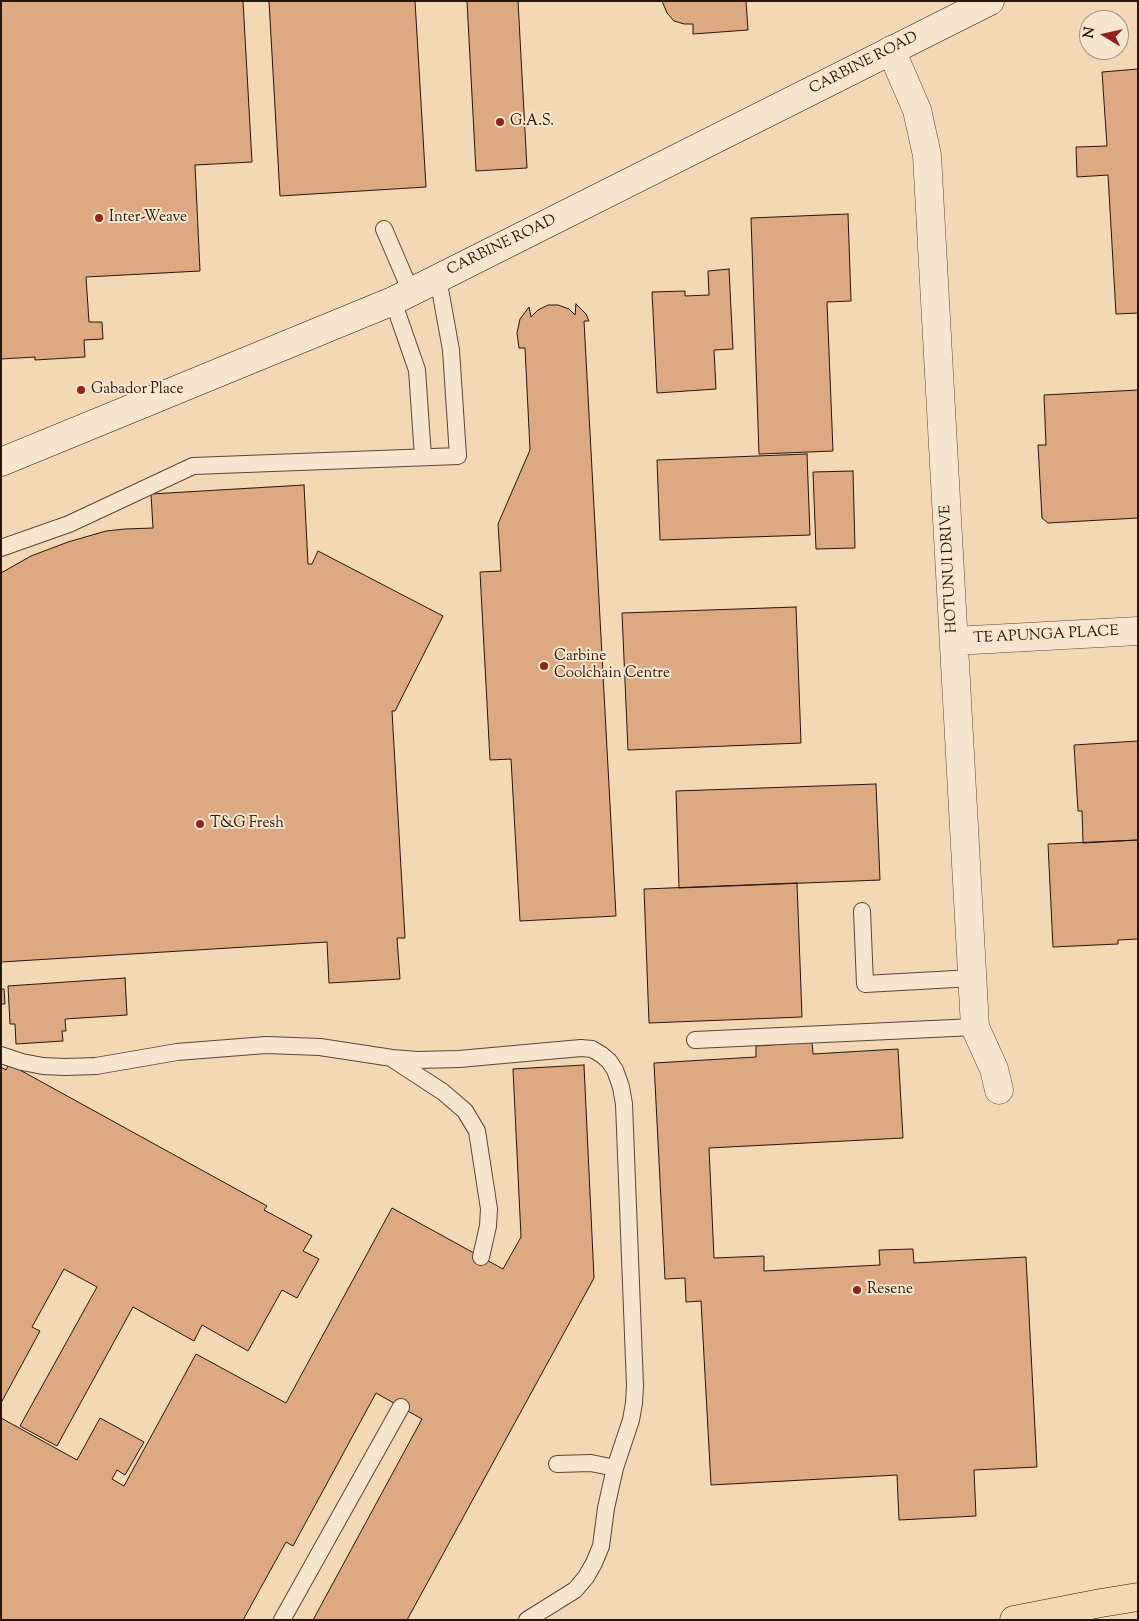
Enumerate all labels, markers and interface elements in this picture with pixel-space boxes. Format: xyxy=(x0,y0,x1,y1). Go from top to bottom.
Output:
north arrow xyxy=(1079,10,1129,60)
text: N xyxy=(1079,26,1101,40)
street label: CARBINE ROAD xyxy=(807,29,921,99)
place label: G.A.S. xyxy=(510,113,554,131)
marker: G.A.S. xyxy=(494,116,506,128)
place label: Inter-Weave xyxy=(109,209,187,227)
marker: Inter-Weave xyxy=(93,212,105,224)
street label: CARBINE ROAD xyxy=(444,212,560,280)
place label: Gabador Place xyxy=(91,381,183,399)
marker: Gabador Place xyxy=(75,384,87,396)
street label: HOTUNUI DRIVE xyxy=(938,504,962,634)
street label: TE APUNGA PLACE xyxy=(973,623,1119,649)
place label: Carbine Coolchain Centre xyxy=(554,648,670,683)
marker: Carbine Coolchain Centre xyxy=(538,660,550,672)
place label: T&G Fresh xyxy=(210,815,284,833)
marker: T&G Fresh xyxy=(194,818,206,830)
place label: Resene xyxy=(867,1281,913,1299)
marker: Resene xyxy=(851,1284,863,1296)

